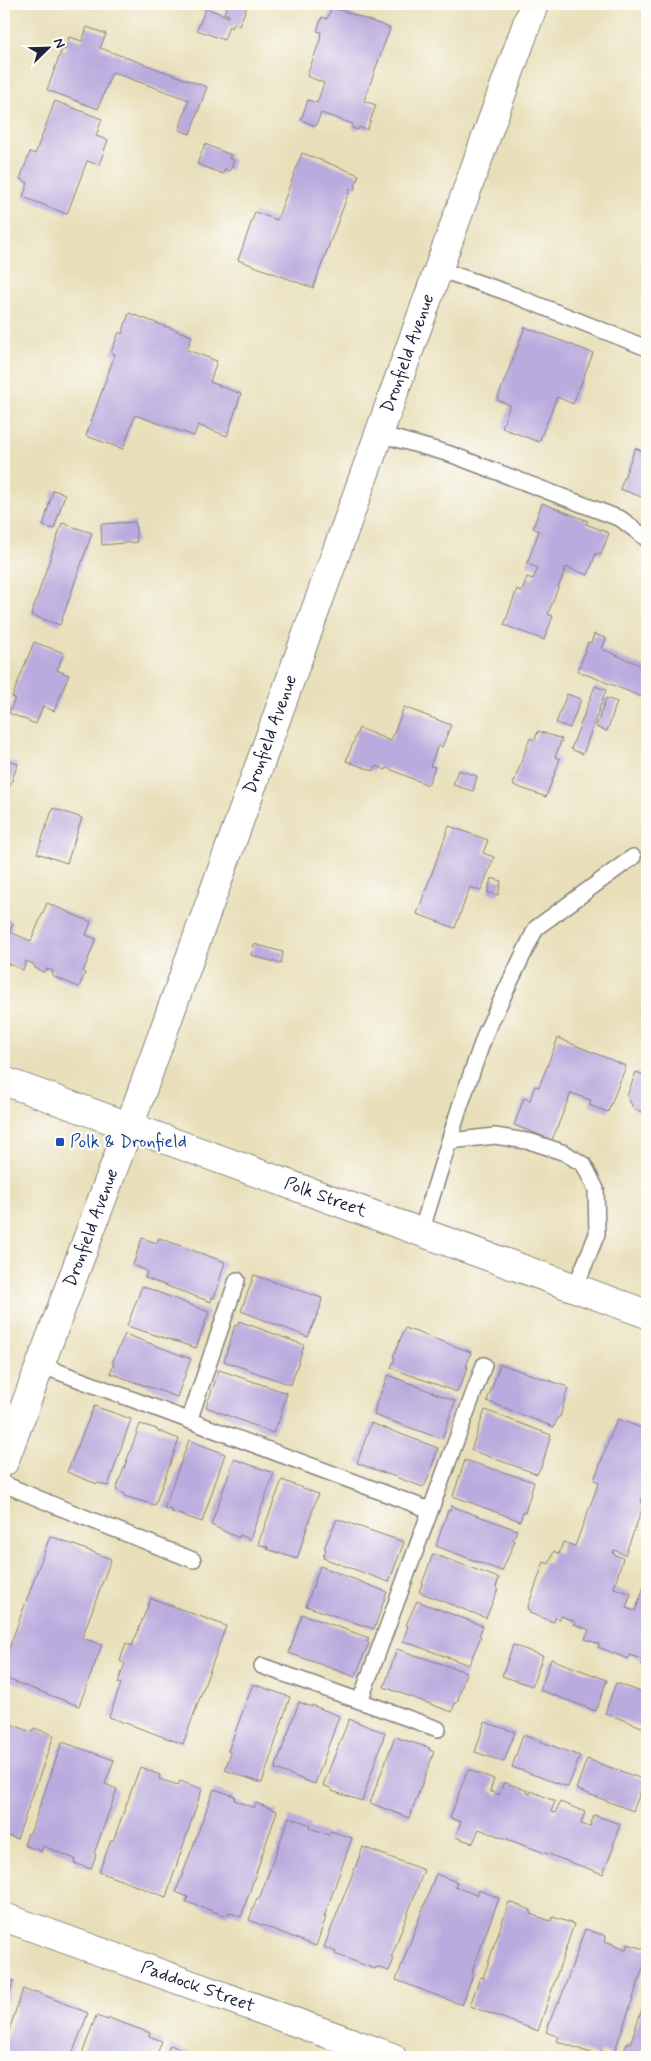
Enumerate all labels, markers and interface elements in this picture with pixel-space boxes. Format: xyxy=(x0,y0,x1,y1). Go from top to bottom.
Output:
north arrow xyxy=(22,22,72,72)
text: N xyxy=(49,36,69,51)
street label: Dronfield Avenue xyxy=(376,291,440,416)
street label: Dronfield Avenue xyxy=(238,672,303,797)
place label: Polk & Dronfield xyxy=(70,1130,187,1154)
marker: Polk & Dronfield xyxy=(54,1136,66,1148)
street label: Dronfield Avenue xyxy=(58,1165,124,1290)
street label: Polk Street xyxy=(281,1172,370,1224)
street label: Paddock Street xyxy=(137,1955,258,2019)

